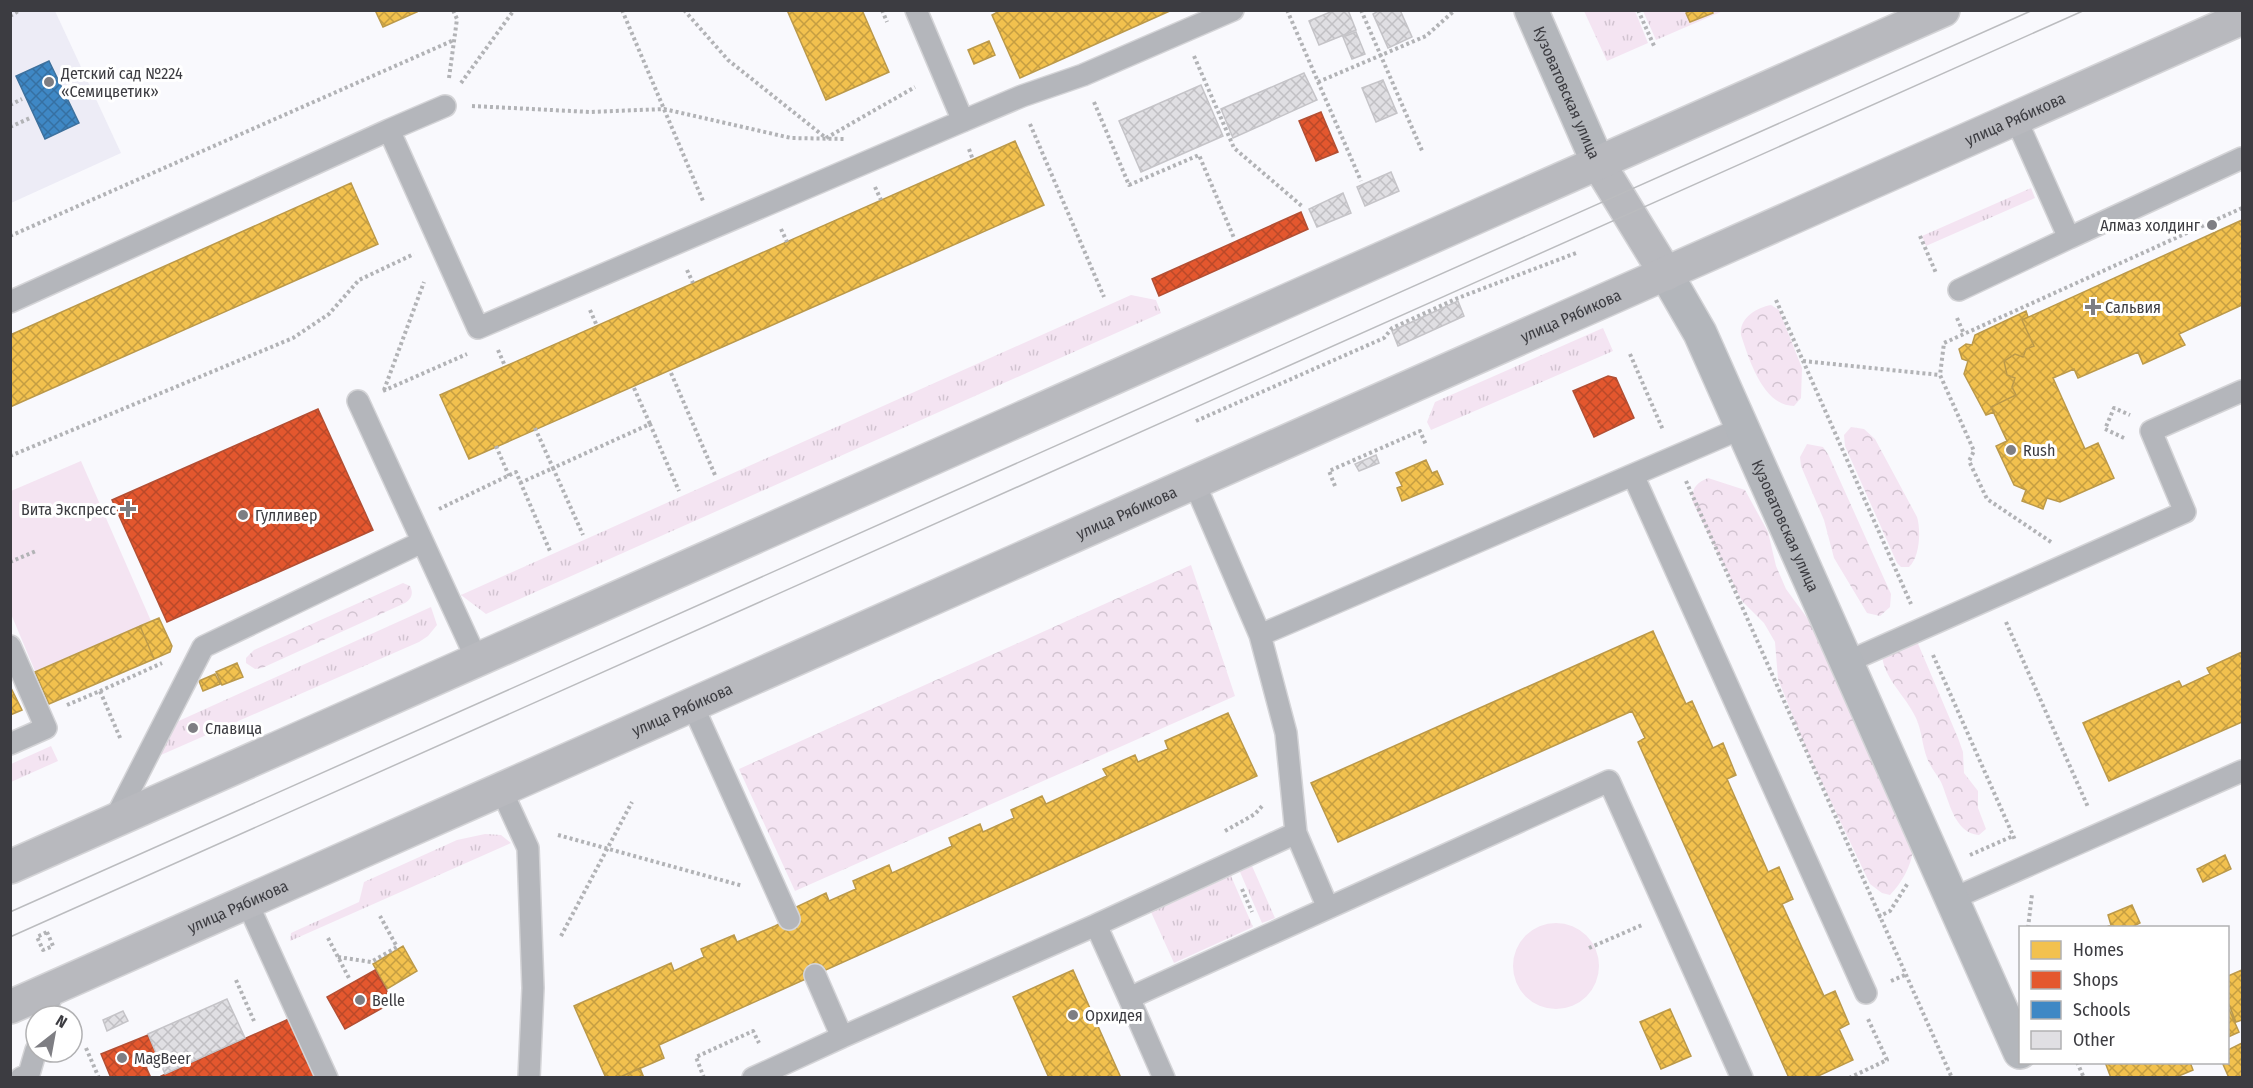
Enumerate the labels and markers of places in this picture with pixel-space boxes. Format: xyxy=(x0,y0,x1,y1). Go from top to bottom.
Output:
place label: Детский сад №224 «Семицветик» xyxy=(60,64,183,101)
marker: Детский сад №224 «Семицветик» xyxy=(42,75,56,89)
place label: Алмаз холдинг xyxy=(2100,216,2201,235)
marker: Алмаз холдинг xyxy=(2205,218,2219,232)
place label: Сальвия xyxy=(2105,298,2161,317)
marker: Сальвия xyxy=(2086,300,2100,314)
place label: Rush xyxy=(2023,441,2055,460)
marker: Rush xyxy=(2004,443,2018,457)
place label: Вита Экспресс xyxy=(21,500,116,519)
marker: Вита Экспресс xyxy=(121,502,135,516)
place label: Гулливер xyxy=(255,506,317,525)
marker: Гулливер xyxy=(236,508,250,522)
place label: Славица xyxy=(205,719,262,738)
marker: Славица xyxy=(186,721,200,735)
place label: Belle xyxy=(372,991,405,1010)
marker: Belle xyxy=(353,993,367,1007)
place label: Орхидея xyxy=(1085,1006,1143,1025)
marker: Орхидея xyxy=(1066,1008,1080,1022)
place label: MagBeer xyxy=(134,1049,191,1068)
marker: MagBeer xyxy=(115,1051,129,1065)

